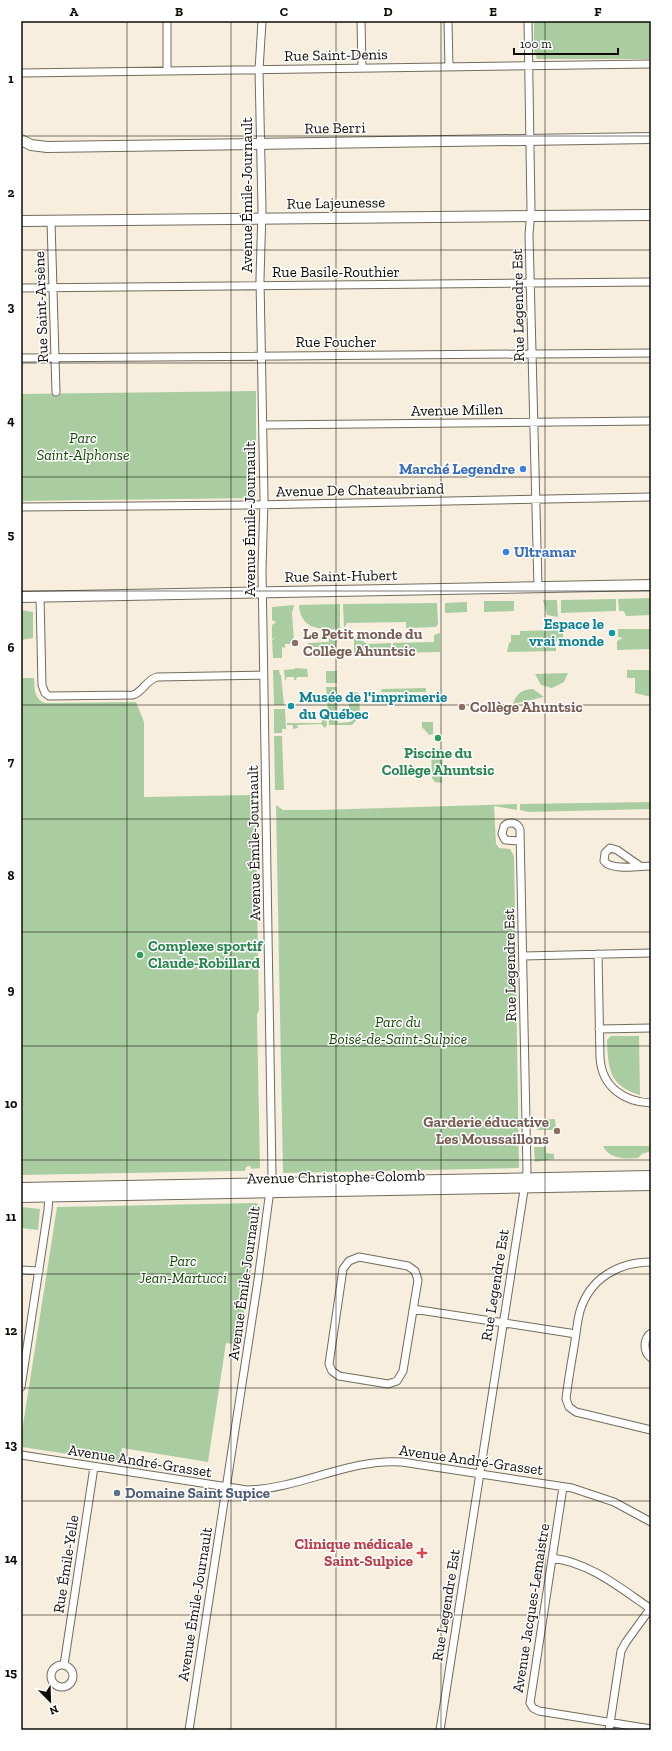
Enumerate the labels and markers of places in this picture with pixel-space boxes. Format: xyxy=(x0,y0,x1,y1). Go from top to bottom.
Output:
place label: Marché Legendre xyxy=(399,460,515,478)
marker: Marché Legendre xyxy=(518,464,528,474)
place label: Ultramar xyxy=(514,543,577,561)
marker: Ultramar xyxy=(501,547,511,557)
place label: Espace le vrai monde xyxy=(529,615,604,650)
place label: Le Petit monde du Collège Ahuntsic xyxy=(303,625,423,660)
marker: Espace le vrai monde xyxy=(607,628,617,638)
marker: Le Petit monde du Collège Ahuntsic xyxy=(290,638,300,648)
place label: Musée de l'imprimerie du Québec xyxy=(299,688,447,723)
place label: Collège Ahuntsic xyxy=(470,698,583,716)
marker: Musée de l'imprimerie du Québec xyxy=(286,701,296,711)
marker: Collège Ahuntsic xyxy=(457,702,467,712)
marker: Piscine du Collège Ahuntsic xyxy=(433,733,443,743)
place label: Piscine du Collège Ahuntsic xyxy=(382,744,494,779)
place label: Complexe sportif Claude-Robillard xyxy=(148,937,264,972)
marker: Complexe sportif Claude-Robillard xyxy=(135,950,145,960)
place label: Garderie éducative Les Moussaillons xyxy=(423,1113,549,1148)
marker: Garderie éducative Les Moussaillons xyxy=(552,1126,562,1136)
place label: Domaine Saint Supice xyxy=(125,1484,270,1502)
marker: Domaine Saint Supice xyxy=(112,1488,122,1498)
place label: Clinique médicale Saint-Sulpice xyxy=(295,1535,413,1570)
marker: Clinique médicale Saint-Sulpice xyxy=(416,1547,428,1559)

